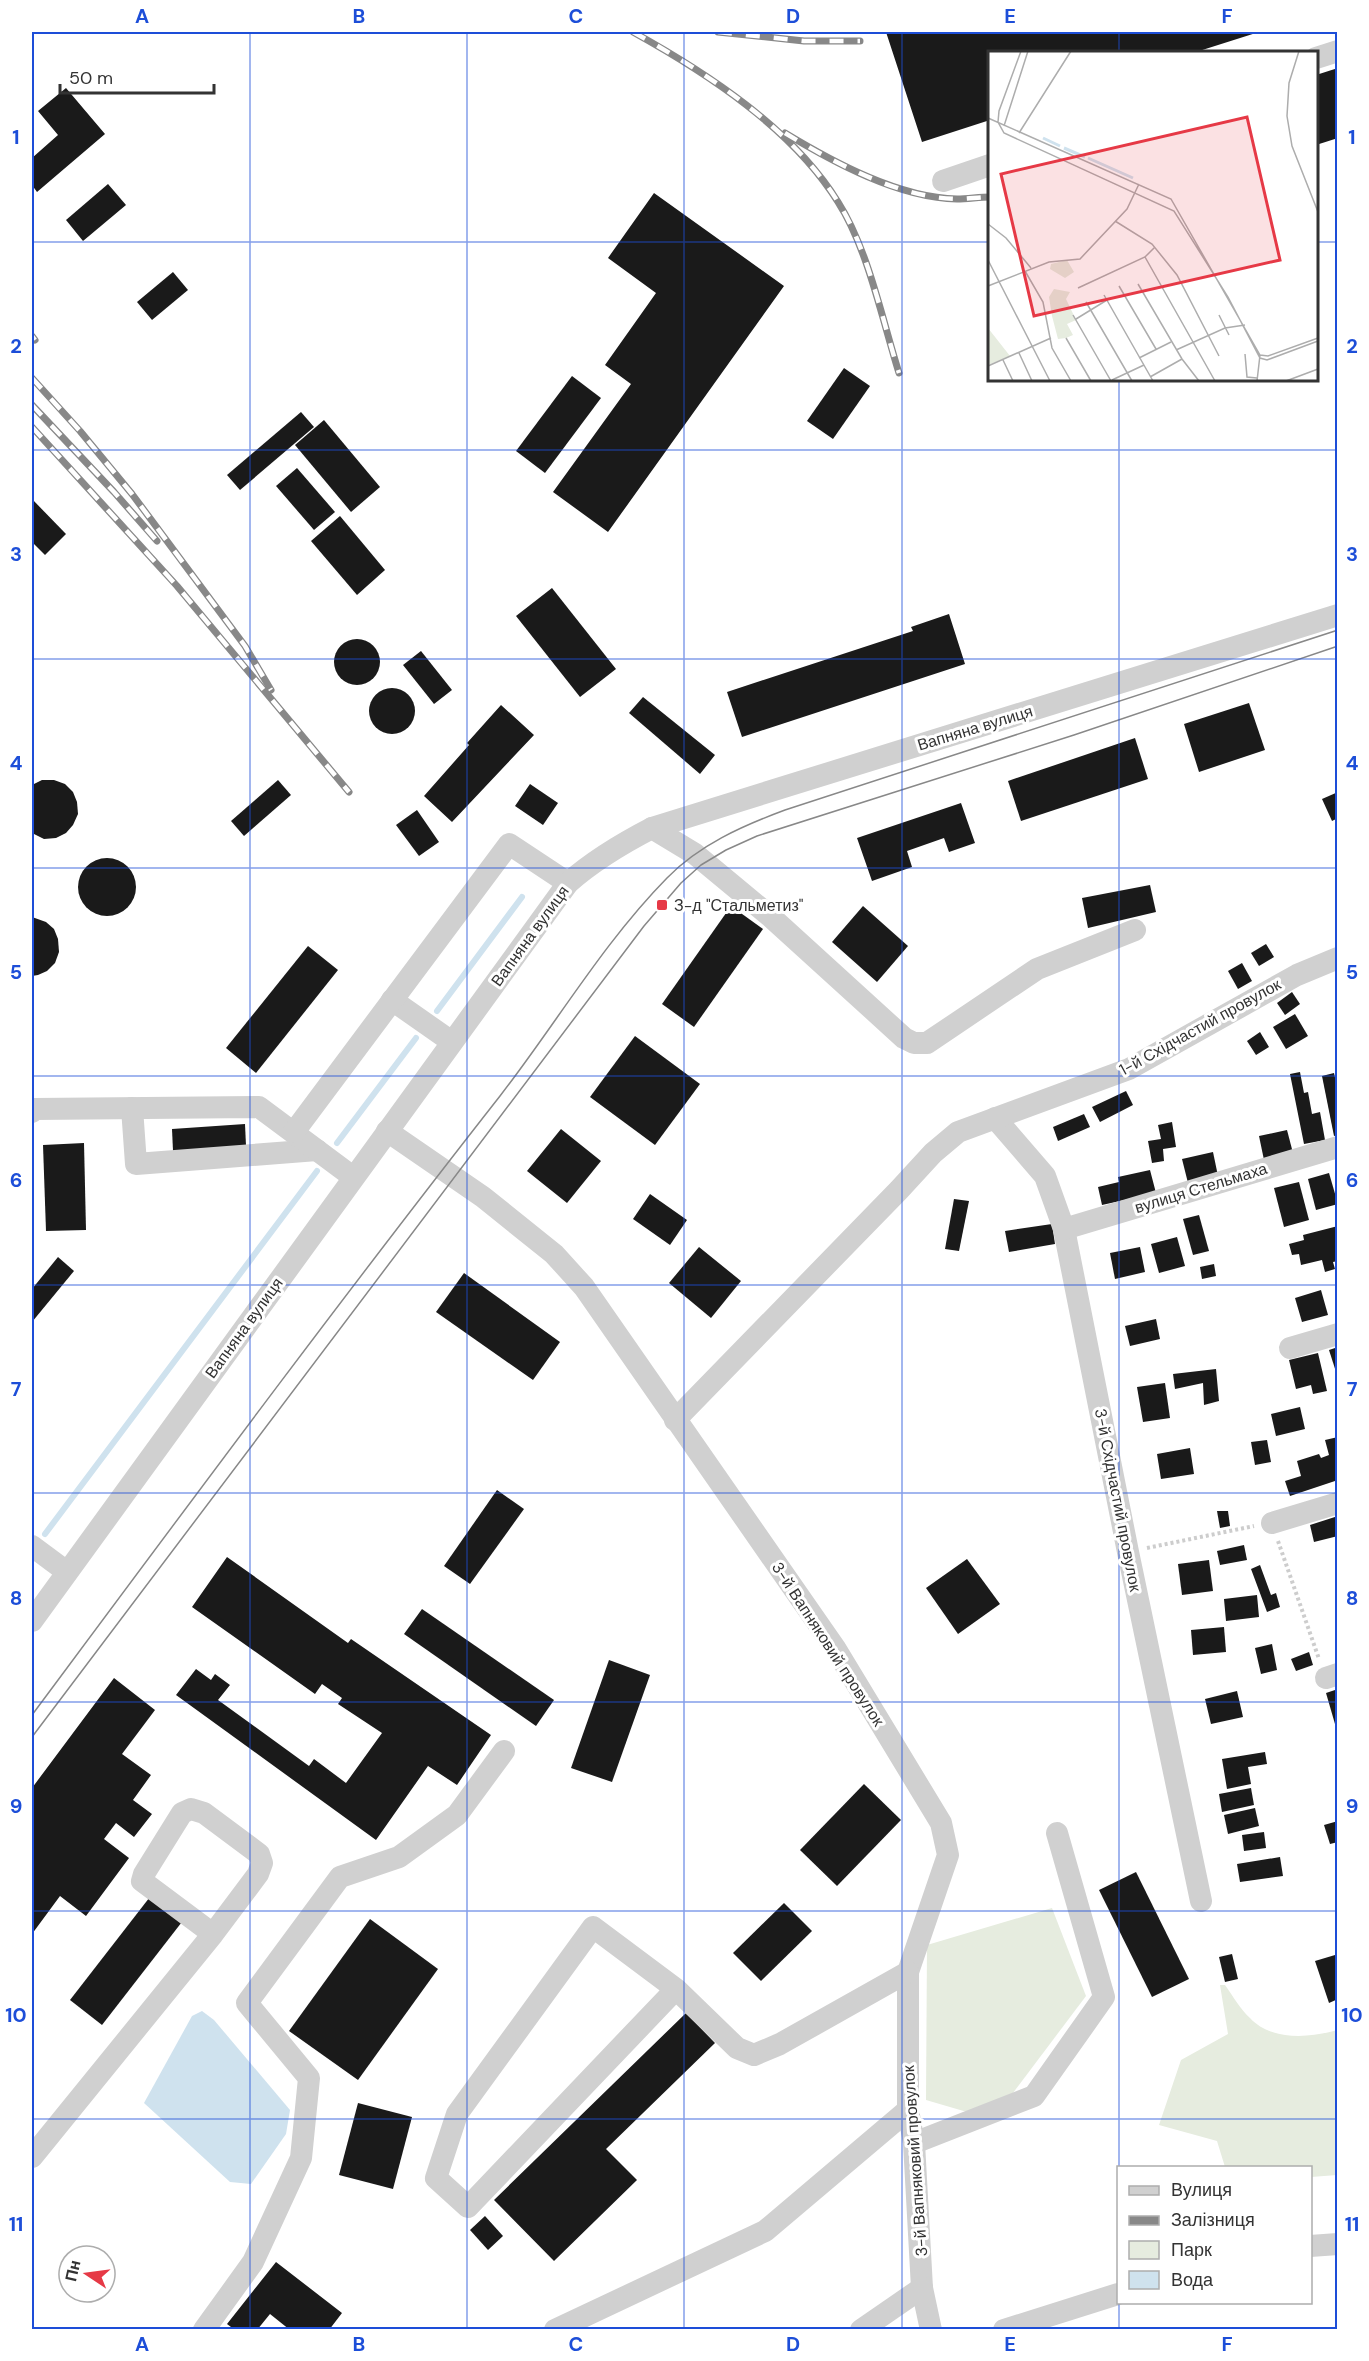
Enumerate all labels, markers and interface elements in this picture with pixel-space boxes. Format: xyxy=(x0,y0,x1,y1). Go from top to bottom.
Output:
text: A xyxy=(135,3,149,29)
text: B xyxy=(353,3,365,29)
text: C xyxy=(569,3,583,29)
text: D xyxy=(786,3,800,29)
text: E xyxy=(1004,3,1016,29)
text: F xyxy=(1221,3,1233,29)
inset map xyxy=(988,51,1318,381)
scale bar xyxy=(60,57,214,95)
text: 50 m xyxy=(69,66,113,90)
text: 1 xyxy=(12,124,20,150)
text: 1 xyxy=(1348,124,1356,150)
text: 2 xyxy=(10,333,22,359)
text: 2 xyxy=(1346,333,1358,359)
text: 3 xyxy=(10,541,22,567)
text: 3 xyxy=(1346,541,1358,567)
street label: Вапняна вулиця xyxy=(915,700,1035,756)
text: 4 xyxy=(10,750,23,776)
text: 4 xyxy=(1346,750,1359,776)
street label: Вапняна вулиця xyxy=(486,881,574,991)
place label: З-д "Стальметиз" xyxy=(674,895,804,916)
marker: З-д "Стальметиз" xyxy=(655,898,669,912)
text: 5 xyxy=(10,959,22,985)
text: 5 xyxy=(1346,959,1358,985)
street label: 1-й Східчастий провулок xyxy=(1115,973,1285,1080)
street label: вулиця Стельмаха xyxy=(1132,1158,1270,1218)
text: 6 xyxy=(10,1167,22,1193)
text: 6 xyxy=(1346,1167,1358,1193)
street label: Вапняна вулиця xyxy=(200,1273,288,1383)
text: 7 xyxy=(11,1376,22,1402)
text: 7 xyxy=(1347,1376,1358,1402)
street label: 3-й Східчастий провулок xyxy=(1090,1407,1146,1594)
street label: 3-й Вапняковий провулок xyxy=(767,1558,889,1731)
text: 8 xyxy=(10,1585,22,1611)
text: 8 xyxy=(1346,1585,1358,1611)
text: 9 xyxy=(10,1793,22,1819)
text: 9 xyxy=(1346,1793,1358,1819)
text: 10 xyxy=(5,2002,27,2028)
text: 10 xyxy=(1341,2002,1363,2028)
street label: 3-й Вапняковий провулок xyxy=(898,2064,932,2257)
legend xyxy=(1117,2166,1312,2304)
text: Вулиця xyxy=(1171,2178,1232,2202)
text: Залізниця xyxy=(1171,2208,1255,2232)
text: 11 xyxy=(9,2211,23,2237)
text: 11 xyxy=(1345,2211,1359,2237)
text: Парк xyxy=(1171,2238,1212,2262)
north arrow xyxy=(57,2244,117,2304)
text: Пн xyxy=(60,2258,85,2283)
text: Вода xyxy=(1171,2268,1214,2292)
text: A xyxy=(135,2331,149,2357)
text: B xyxy=(353,2331,365,2357)
text: C xyxy=(569,2331,583,2357)
text: D xyxy=(786,2331,800,2357)
text: E xyxy=(1004,2331,1016,2357)
text: F xyxy=(1221,2331,1233,2357)

